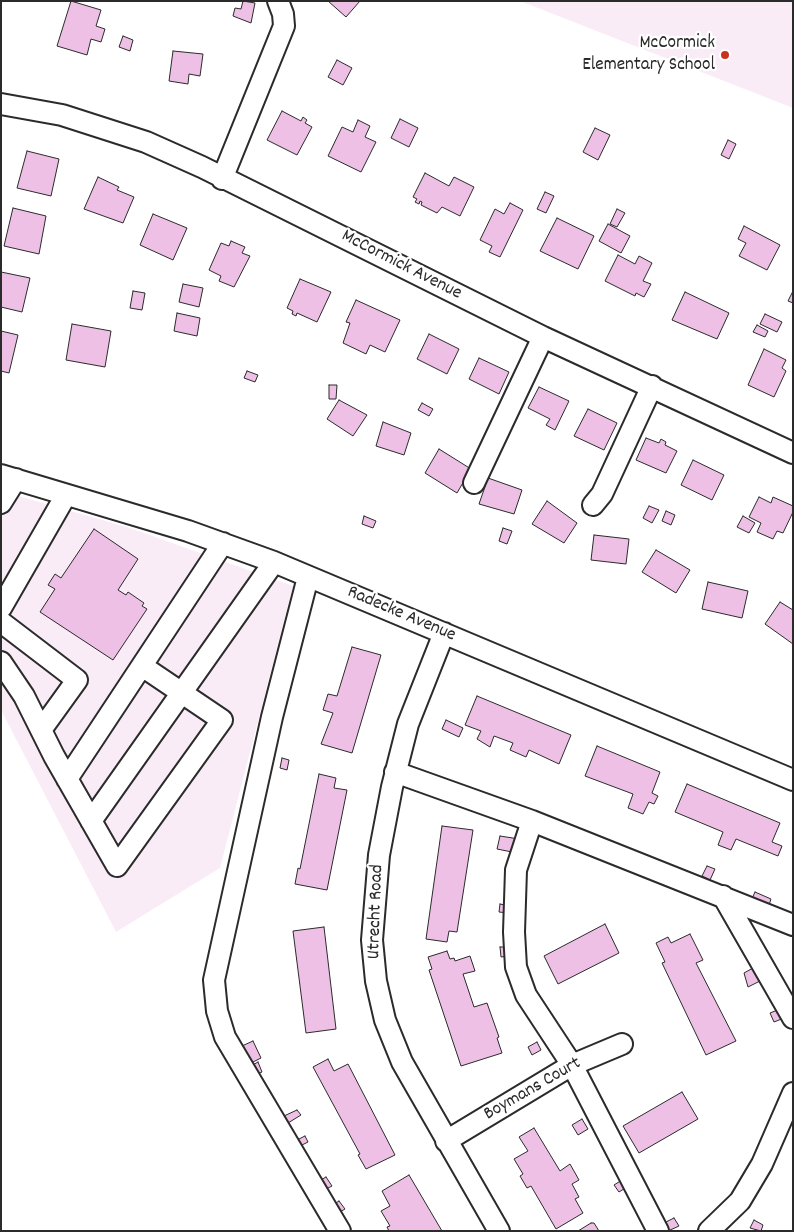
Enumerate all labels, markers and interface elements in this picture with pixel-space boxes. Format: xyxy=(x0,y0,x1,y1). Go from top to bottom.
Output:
place label: McCormick Elementary School xyxy=(582,33,715,77)
marker: McCormick Elementary School xyxy=(719,49,731,61)
street label: McCormick Avenue xyxy=(337,226,465,306)
street label: Radecke Avenue xyxy=(343,582,459,648)
street label: Utrecht Road xyxy=(364,864,390,960)
street label: Boymans Court xyxy=(480,1053,586,1127)

